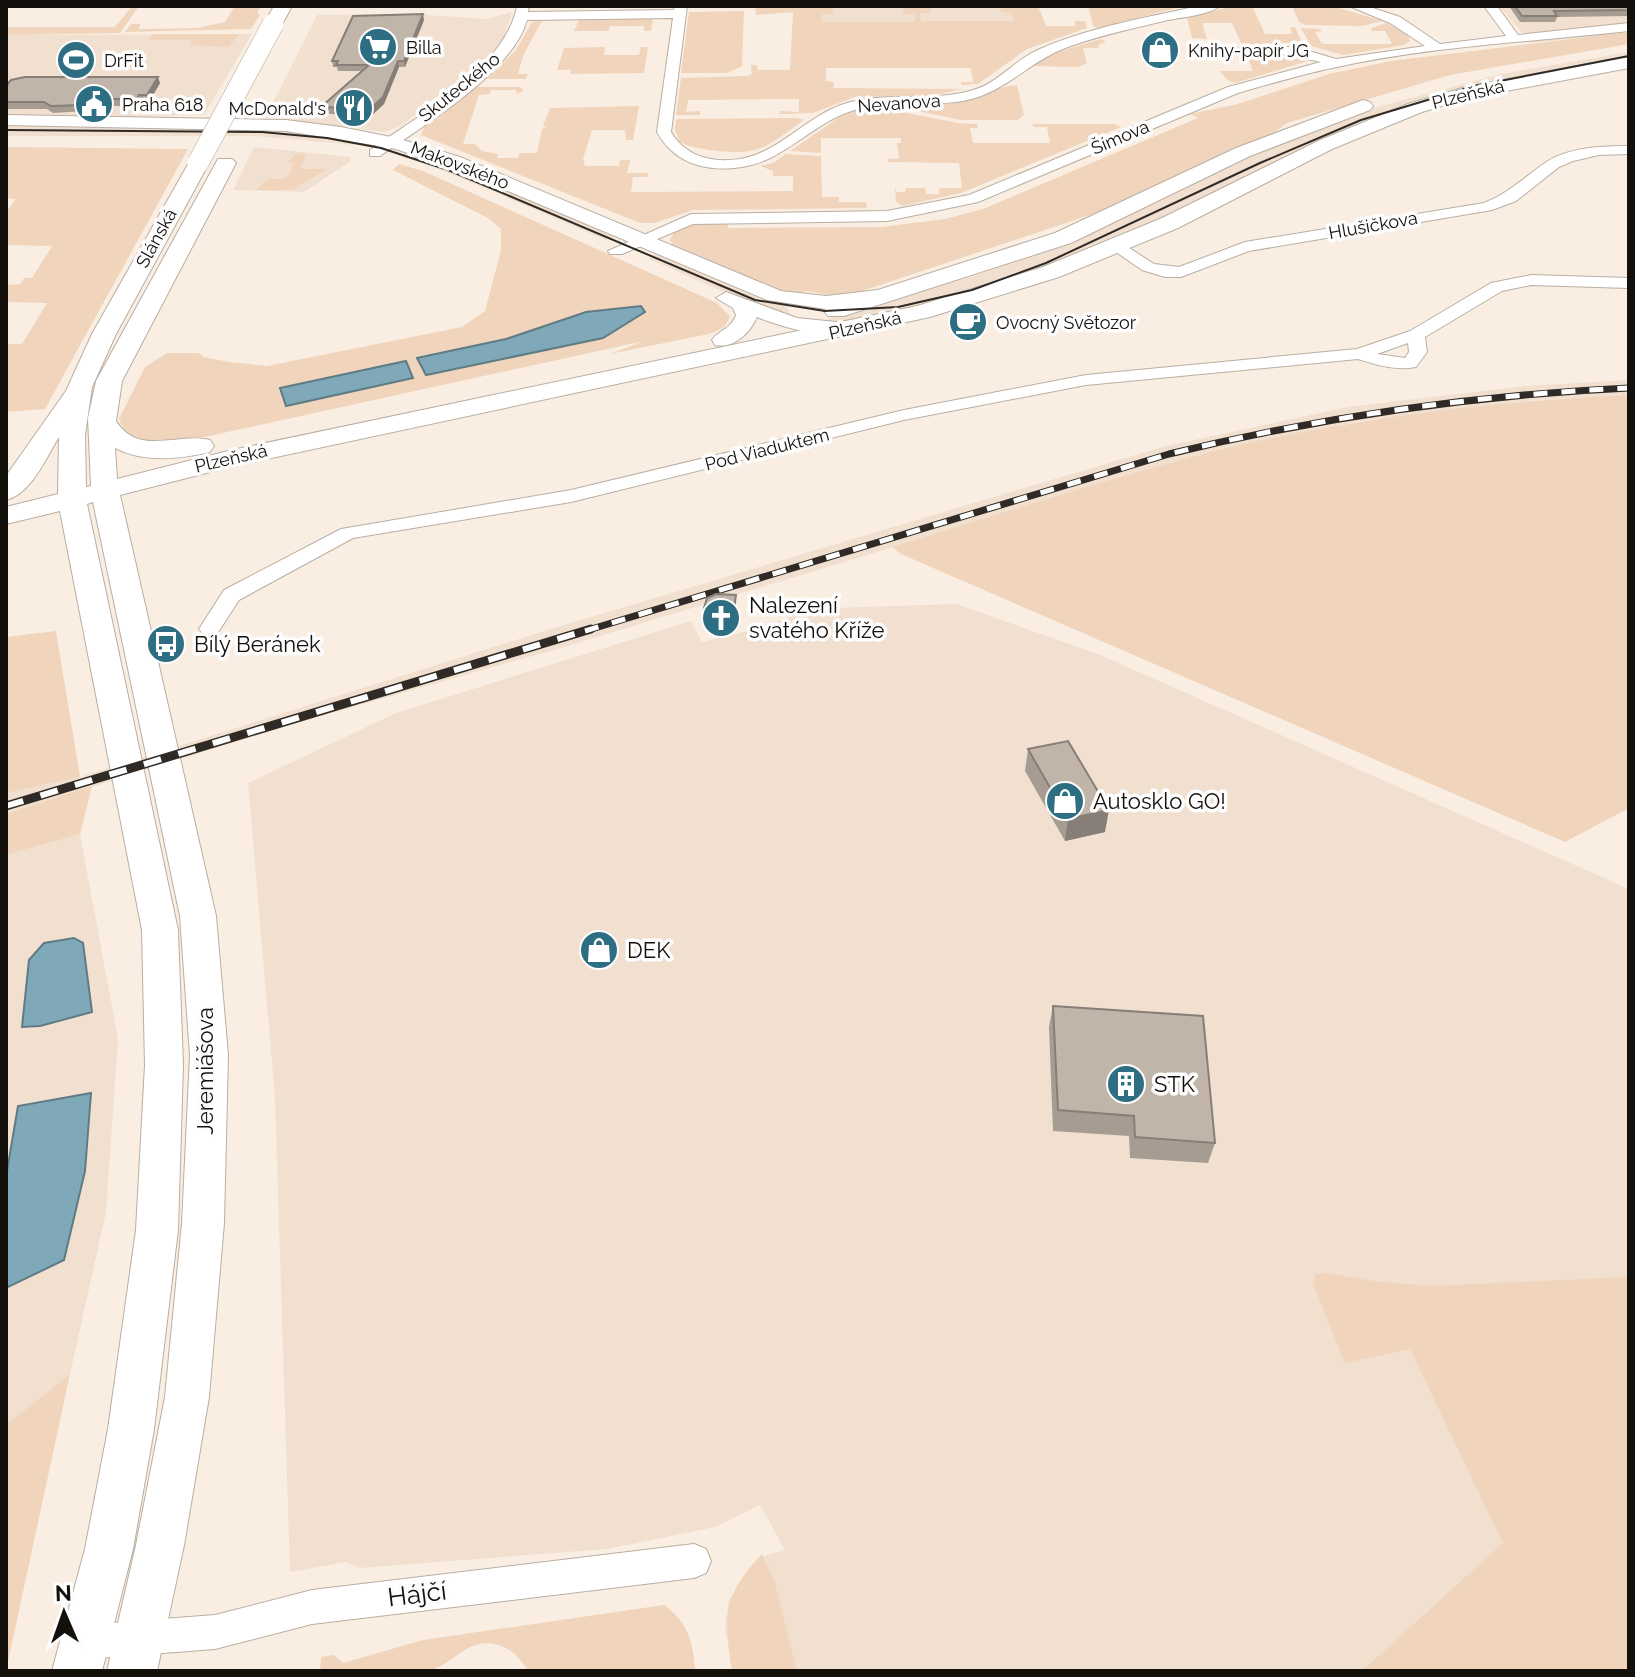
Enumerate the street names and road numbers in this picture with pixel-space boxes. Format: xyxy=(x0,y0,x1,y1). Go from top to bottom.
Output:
street label: Skuteckého xyxy=(414,48,504,126)
street label: Plzeňská xyxy=(1430,75,1506,113)
street label: Nevanova xyxy=(857,90,941,116)
street label: Šímova xyxy=(1087,115,1152,159)
street label: Makovského xyxy=(408,137,512,194)
street label: Slánská xyxy=(131,205,181,271)
street label: Hlušičkova xyxy=(1327,207,1419,243)
street label: Plzeňská xyxy=(827,306,903,344)
street label: Pod Viaduktem xyxy=(703,423,831,475)
street label: Plzeňská xyxy=(193,439,269,477)
street label: Jeremiášova xyxy=(192,1007,218,1135)
street label: Hájčí xyxy=(386,1575,448,1612)

